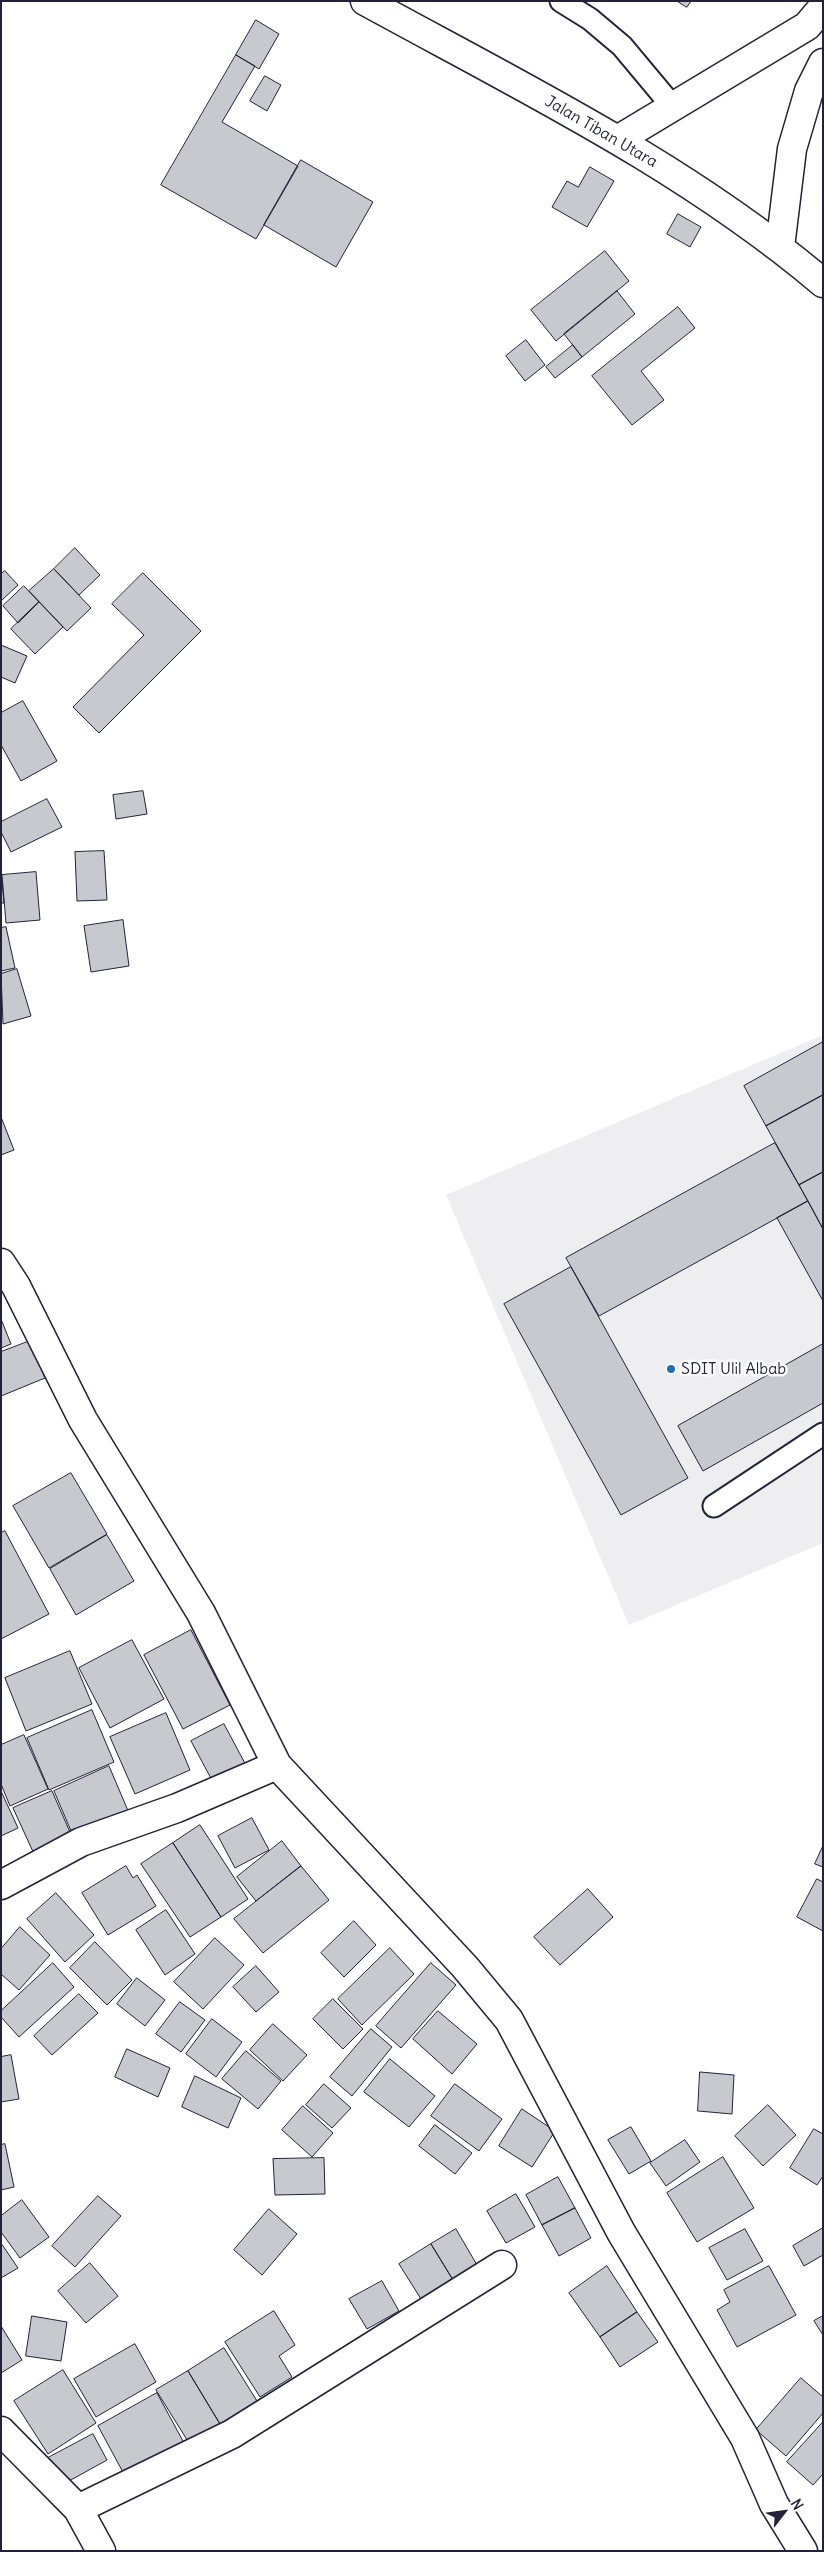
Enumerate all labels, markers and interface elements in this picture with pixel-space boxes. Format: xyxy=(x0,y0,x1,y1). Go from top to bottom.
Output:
street label: Jalan Tiban Utara xyxy=(541,92,661,172)
place label: SDIT Ulil Albab xyxy=(681,1359,786,1379)
marker: SDIT Ulil Albab xyxy=(665,1363,677,1375)
north arrow xyxy=(759,2487,809,2537)
text: N xyxy=(787,2496,807,2513)

